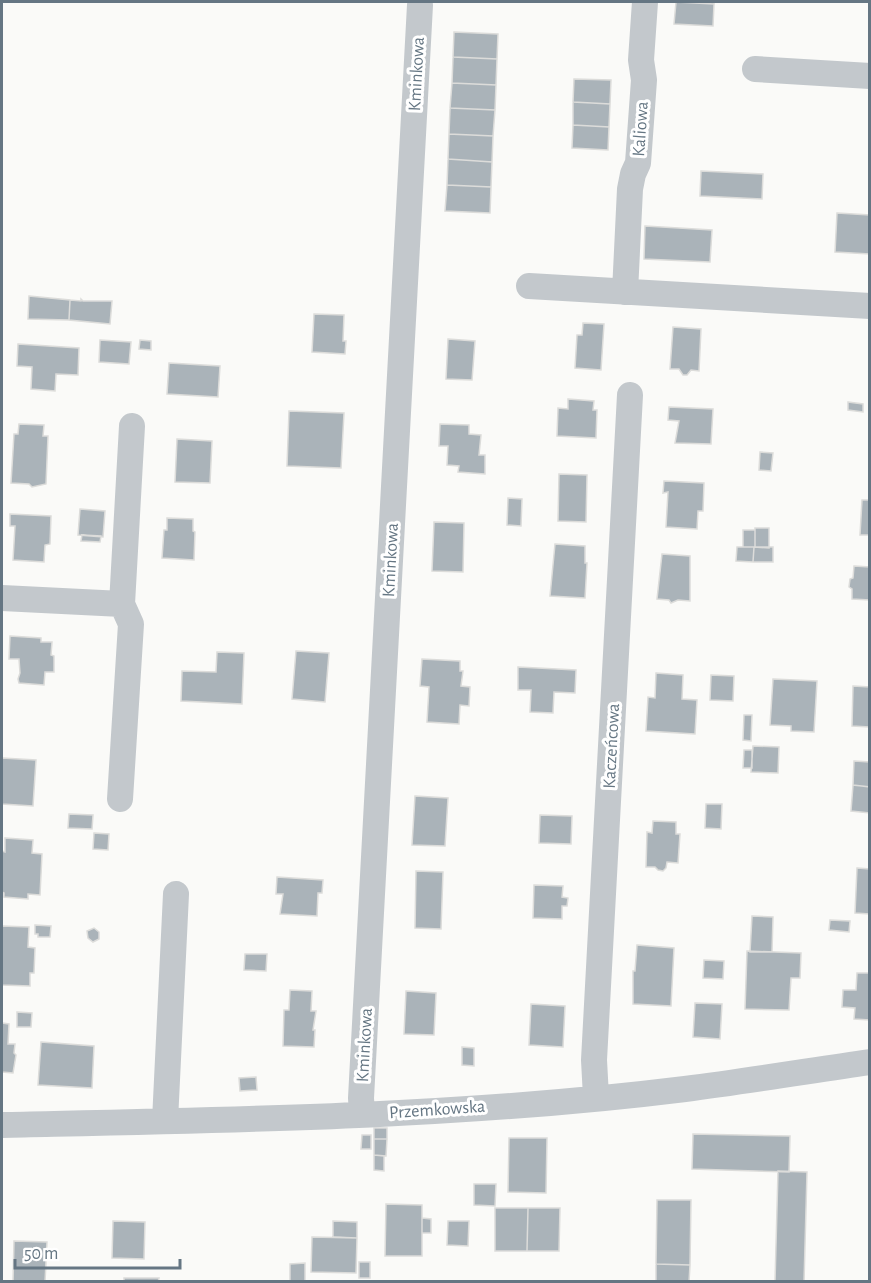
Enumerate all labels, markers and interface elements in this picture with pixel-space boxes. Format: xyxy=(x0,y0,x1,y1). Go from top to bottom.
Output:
street label: Kminkowa xyxy=(406,36,428,112)
street label: Kaliowa xyxy=(630,101,652,157)
street label: Kminkowa xyxy=(380,522,402,598)
street label: Kaczeńcowa xyxy=(601,703,623,789)
street label: Kminkowa xyxy=(354,1007,376,1083)
street label: Przemkowska xyxy=(388,1098,486,1122)
scale bar xyxy=(15,1232,180,1270)
text: 50 m xyxy=(24,1245,58,1263)

